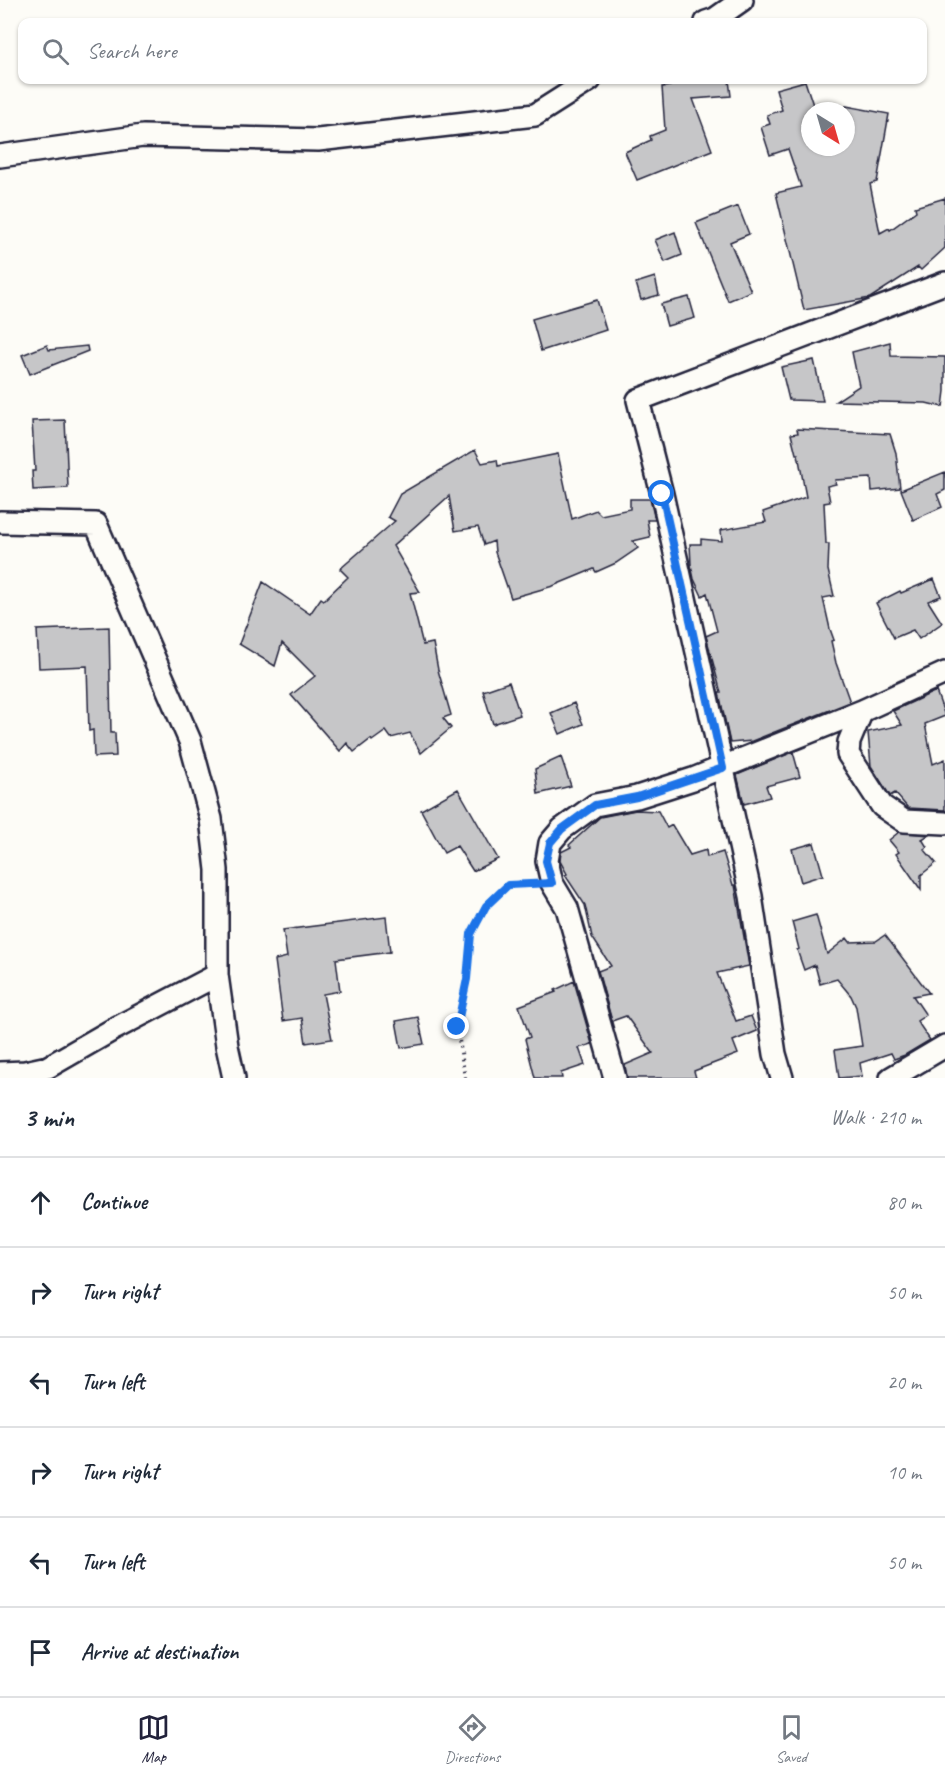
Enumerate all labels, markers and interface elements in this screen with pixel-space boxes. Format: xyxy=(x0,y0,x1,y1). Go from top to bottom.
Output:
search box xyxy=(18,18,927,84)
icon: search xyxy=(39,35,72,68)
text: Search here xyxy=(87,37,177,65)
north arrow xyxy=(801,102,855,156)
route start xyxy=(648,480,674,506)
route end xyxy=(443,1013,469,1039)
text: 3 min xyxy=(24,1101,74,1134)
text: Walk · 210 m xyxy=(831,1105,921,1130)
icon: ahead xyxy=(24,1186,57,1219)
text: Continue xyxy=(81,1188,147,1216)
text: 80 m xyxy=(887,1190,921,1215)
icon: right xyxy=(24,1276,57,1309)
text: Turn right xyxy=(81,1278,158,1306)
text: 50 m xyxy=(887,1280,921,1305)
icon: left xyxy=(24,1366,57,1399)
text: Turn left xyxy=(81,1368,145,1396)
text: 20 m xyxy=(887,1370,921,1395)
icon: right xyxy=(24,1456,57,1489)
text: Turn right xyxy=(81,1458,158,1486)
text: 10 m xyxy=(887,1460,921,1485)
icon: left xyxy=(24,1546,57,1579)
text: Turn left xyxy=(81,1548,145,1576)
text: 50 m xyxy=(887,1550,921,1575)
icon: arrive xyxy=(24,1636,57,1669)
text: Arrive at destination xyxy=(81,1638,238,1666)
tab: Map xyxy=(137,1711,170,1767)
tab: Directions xyxy=(445,1711,500,1767)
tab: Saved xyxy=(775,1711,808,1767)

